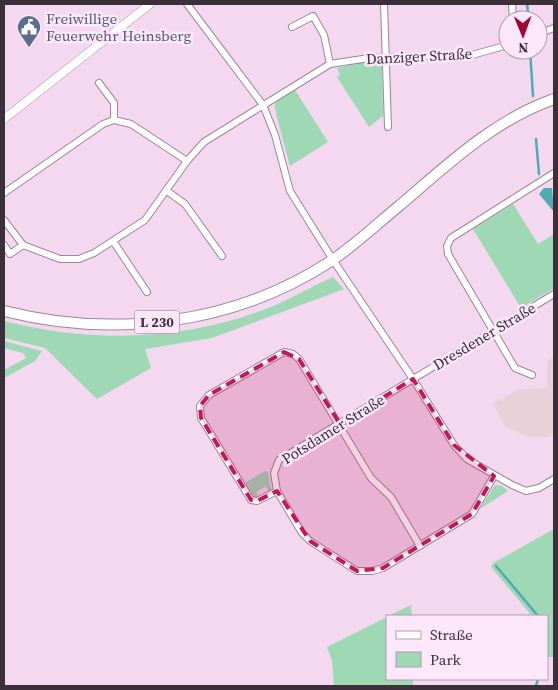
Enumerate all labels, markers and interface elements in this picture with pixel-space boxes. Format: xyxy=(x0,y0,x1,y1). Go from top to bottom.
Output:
place label: Freiwillige Feuerwehr Heinsberg xyxy=(46,8,192,46)
north arrow xyxy=(498,10,548,60)
public building icon: Freiwillige Feuerwehr Heinsberg xyxy=(16,14,42,48)
text: N xyxy=(518,38,529,58)
street label: Danziger Straße xyxy=(365,43,473,69)
street label: Dresdener Straße xyxy=(429,297,540,375)
road number: L 230 xyxy=(134,311,180,334)
street label: Potsdamer Straße xyxy=(278,389,389,469)
legend xyxy=(386,615,548,680)
text: Straße xyxy=(430,624,473,645)
text: Park xyxy=(430,649,462,670)

